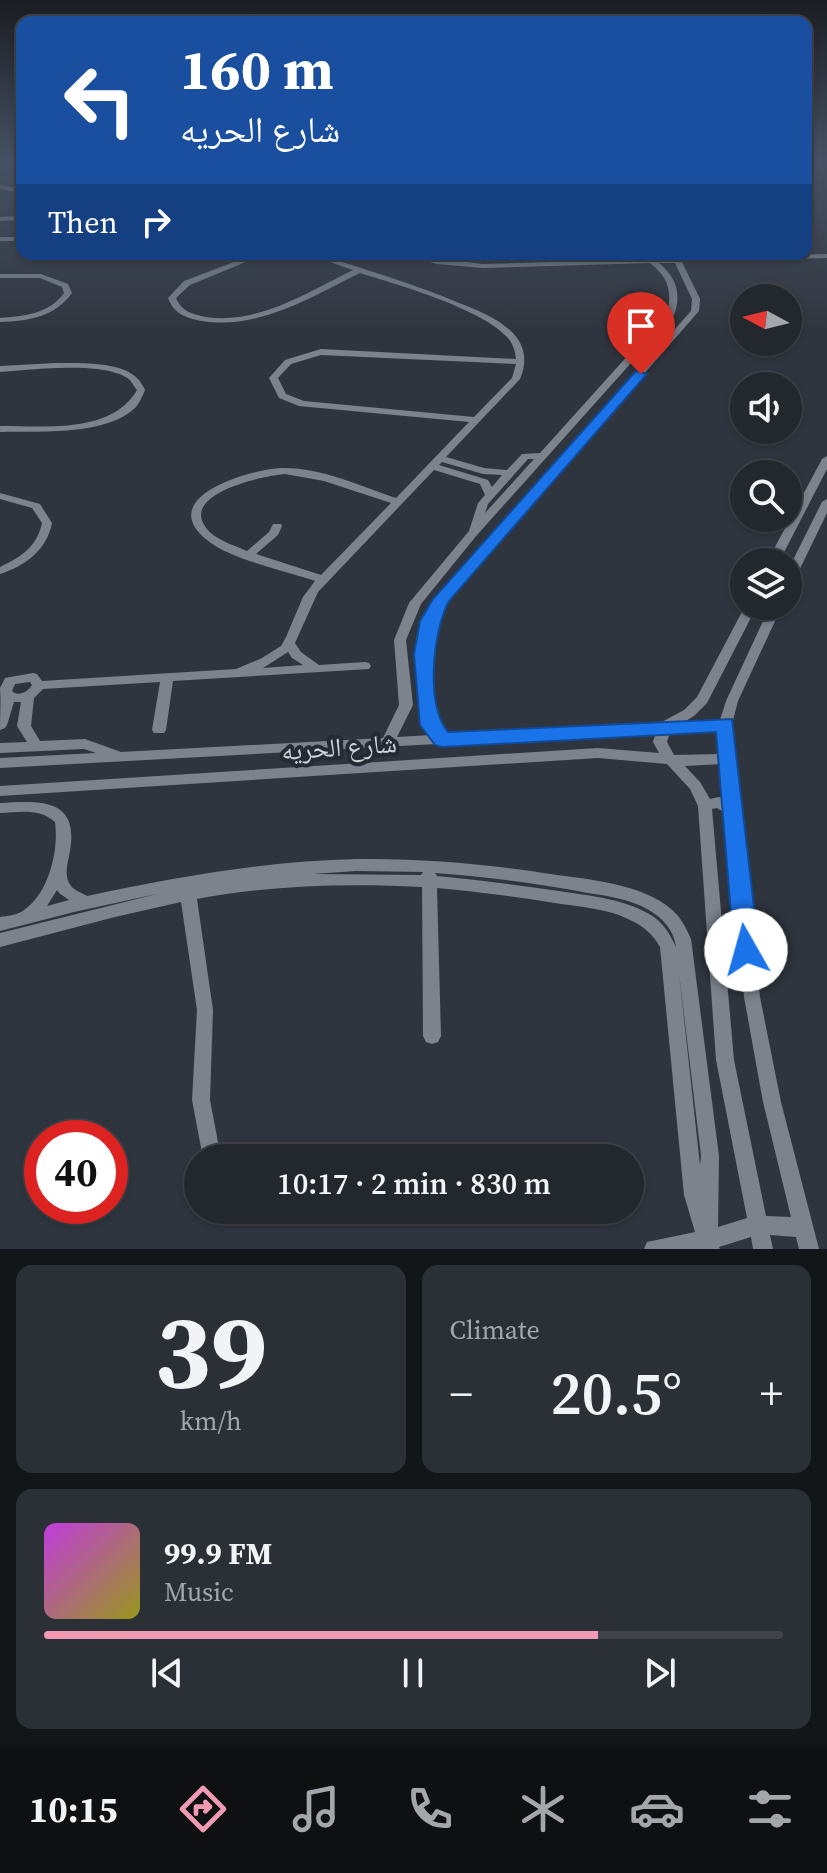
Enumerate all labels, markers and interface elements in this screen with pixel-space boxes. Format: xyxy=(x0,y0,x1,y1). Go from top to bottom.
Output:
text: 160 m xyxy=(180,31,334,108)
icon: left xyxy=(48,48,152,152)
text: شارع الحريه xyxy=(180,105,340,154)
icon: right xyxy=(134,200,178,244)
text: Then xyxy=(48,202,118,243)
north arrow xyxy=(730,284,802,356)
map controls xyxy=(730,284,802,620)
pin xyxy=(607,292,675,374)
icon: arrive xyxy=(619,304,663,348)
button: sound xyxy=(730,372,802,444)
button: search xyxy=(730,460,802,532)
button: layers xyxy=(730,548,802,620)
street label: شارع الحريه xyxy=(280,725,398,769)
position arrow xyxy=(704,908,788,992)
speed limit sign: 40 xyxy=(24,1120,128,1224)
text: 10:17 · 2 min · 830 m xyxy=(277,1163,551,1204)
text: 39 xyxy=(154,1279,267,1422)
text: Climate xyxy=(450,1312,540,1348)
text: 20.5° xyxy=(551,1352,682,1434)
text: − xyxy=(450,1363,473,1424)
text: + xyxy=(760,1363,783,1424)
text: km/h xyxy=(180,1403,242,1439)
text: 99.9 FM xyxy=(164,1533,272,1574)
text: Music xyxy=(164,1574,234,1610)
icon: previous xyxy=(145,1651,189,1695)
icon: pause xyxy=(391,1651,435,1695)
icon: next xyxy=(638,1651,682,1695)
icon: directions xyxy=(175,1781,231,1837)
icon: music xyxy=(288,1781,344,1837)
icon: phone xyxy=(402,1781,458,1837)
icon: climate xyxy=(515,1781,571,1837)
icon: car xyxy=(629,1781,685,1837)
icon: filters xyxy=(742,1781,798,1837)
text: 10:15 xyxy=(29,1785,118,1834)

